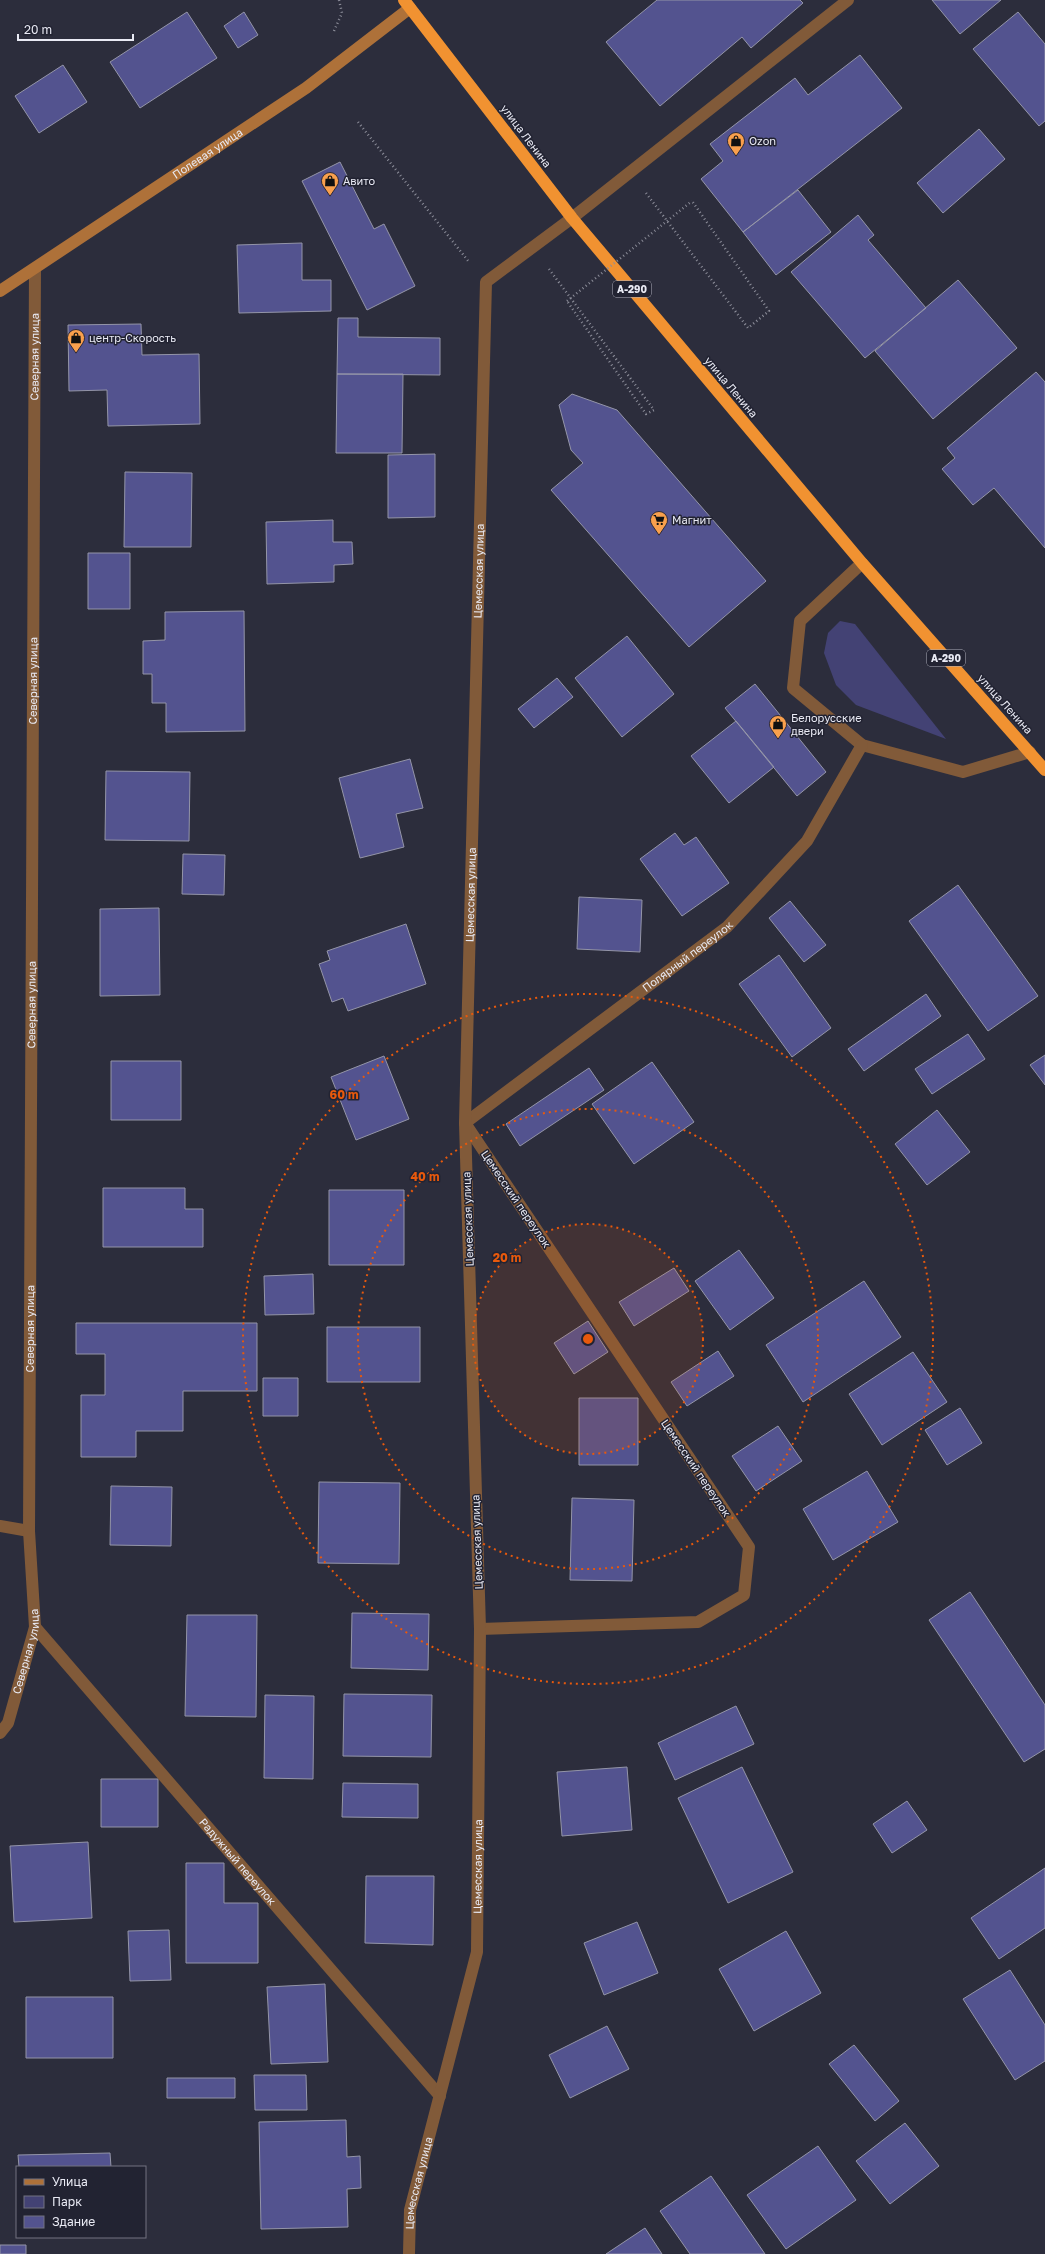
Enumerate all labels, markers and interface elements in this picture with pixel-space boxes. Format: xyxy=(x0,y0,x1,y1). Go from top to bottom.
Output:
scale bar xyxy=(18,16,133,42)
text: 20 m xyxy=(24,22,52,37)
street label: улица Ленина xyxy=(498,102,554,170)
street label: Полевая улица xyxy=(170,125,245,181)
shop icon: Ozon xyxy=(726,131,746,156)
place label: Ozon xyxy=(749,134,776,147)
shop icon: Авито xyxy=(320,171,340,196)
place label: Авито xyxy=(343,174,376,187)
road number: А-290 xyxy=(613,281,651,297)
street label: Северная улица xyxy=(27,313,41,401)
shop icon: центр-Скорость xyxy=(66,328,86,353)
place label: центр-Скорость xyxy=(89,331,176,344)
street label: улица Ленина xyxy=(702,354,761,420)
supermarket icon: Магнит xyxy=(649,510,669,535)
place label: Магнит xyxy=(672,513,712,526)
street label: Цемесская улица xyxy=(471,523,486,618)
street label: Северная улица xyxy=(26,637,39,724)
road number: А-290 xyxy=(927,650,965,666)
street label: улица Ленина xyxy=(975,671,1035,736)
place label: Белорусские двери xyxy=(791,711,862,737)
shop icon: Белорусские двери xyxy=(768,714,788,739)
street label: Цемесская улица xyxy=(463,847,478,942)
street label: Полярный переулок xyxy=(639,918,736,994)
street label: Северная улица xyxy=(24,961,38,1048)
text: 60 m xyxy=(330,1087,358,1102)
street label: Цемесский переулок xyxy=(479,1148,554,1250)
text: 40 m xyxy=(411,1169,439,1184)
street label: Цемесская улица xyxy=(459,1171,476,1267)
text: 20 m xyxy=(493,1250,521,1265)
street label: Северная улица xyxy=(23,1285,36,1372)
centre of rings xyxy=(581,1332,595,1346)
street label: Цемесский переулок xyxy=(659,1417,734,1519)
street label: Цемесская улица xyxy=(468,1494,485,1590)
street label: Северная улица xyxy=(10,1608,41,1695)
street label: Радужный переулок xyxy=(197,1815,279,1908)
street label: Цемесская улица xyxy=(470,1819,484,1914)
street label: Цемесская улица xyxy=(403,2135,435,2230)
legend xyxy=(16,2166,146,2238)
text: Улица xyxy=(52,2174,88,2189)
text: Парк xyxy=(52,2194,82,2209)
text: Здание xyxy=(52,2214,95,2229)

